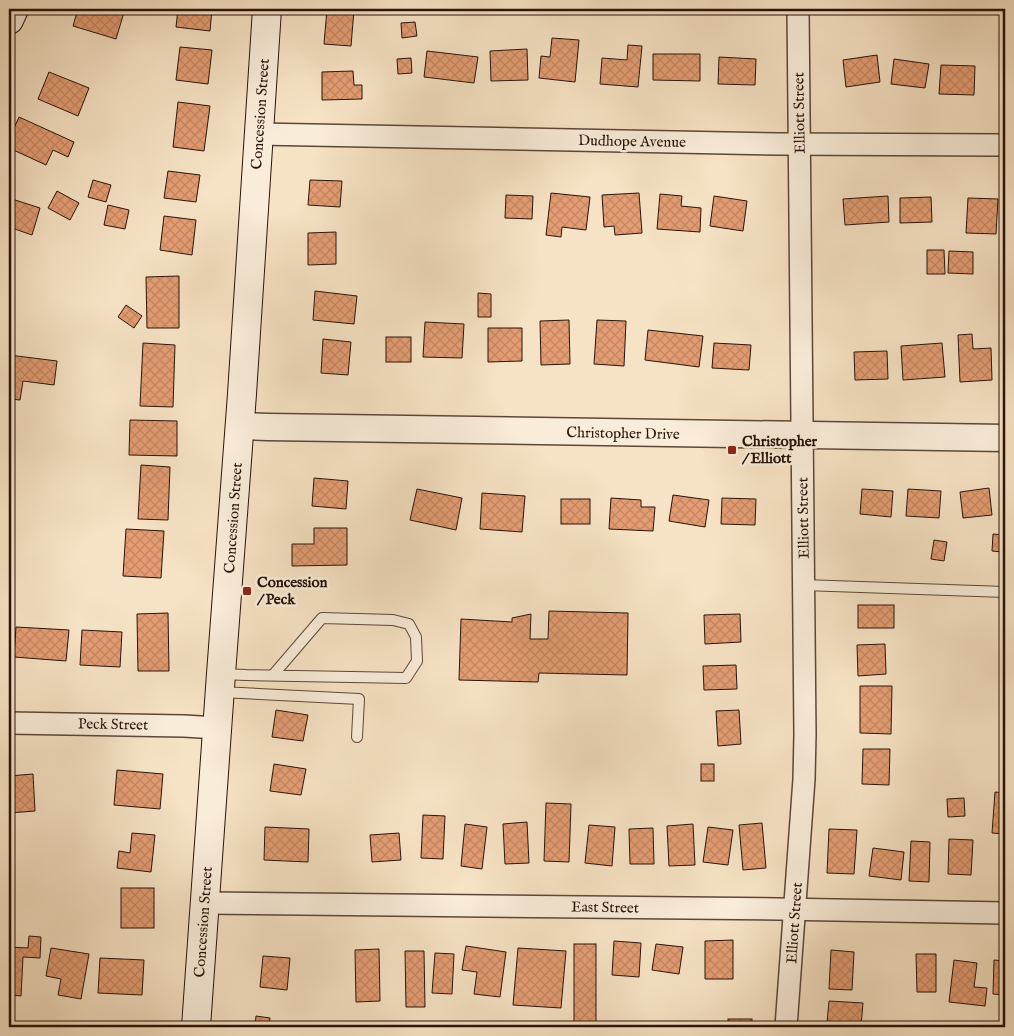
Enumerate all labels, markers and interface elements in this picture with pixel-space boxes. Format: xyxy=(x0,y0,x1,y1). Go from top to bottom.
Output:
street label: Concession Street xyxy=(247,58,274,170)
street label: Elliott Street xyxy=(789,72,810,154)
street label: Dudhope Avenue xyxy=(578,131,686,152)
street label: Christopher Drive xyxy=(566,423,680,444)
place label: Christopher / Elliott xyxy=(741,432,818,468)
marker: Christopher / Elliott xyxy=(726,444,738,456)
street label: Concession Street xyxy=(220,462,247,574)
street label: Elliott Street xyxy=(793,477,814,559)
place label: Concession / Peck xyxy=(256,573,328,609)
marker: Concession / Peck xyxy=(241,585,253,597)
street label: Peck Street xyxy=(78,714,148,735)
street label: Concession Street xyxy=(190,866,217,978)
street label: Elliott Street xyxy=(782,882,807,964)
street label: East Street xyxy=(571,897,639,918)

